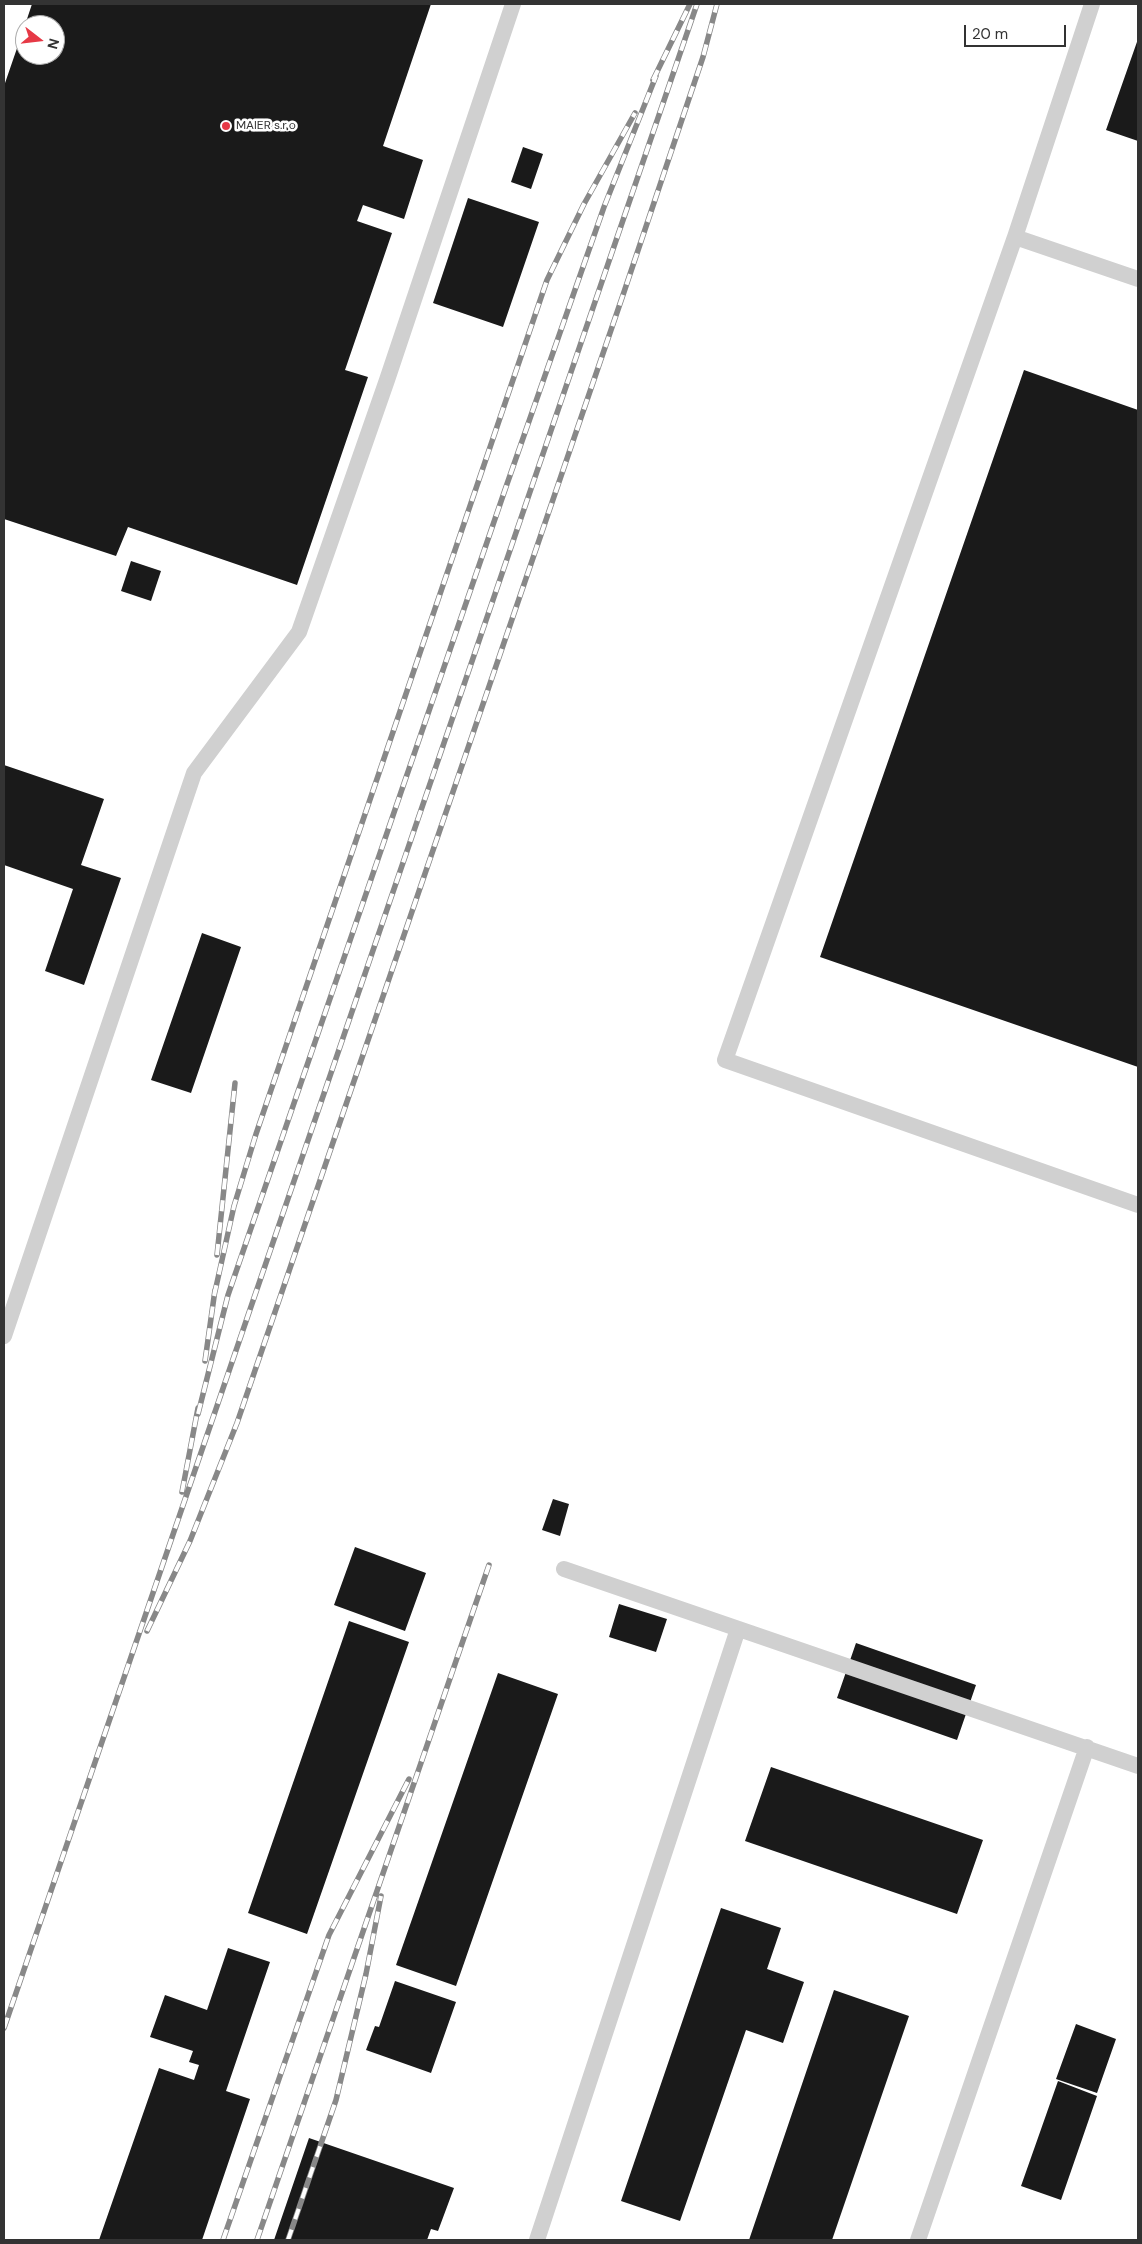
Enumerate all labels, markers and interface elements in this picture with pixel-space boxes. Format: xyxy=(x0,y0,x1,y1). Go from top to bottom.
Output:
north arrow xyxy=(15,15,65,65)
scale bar xyxy=(967,15,1070,47)
text: 20 m xyxy=(972,24,1008,44)
text: N xyxy=(43,36,64,51)
place label: MAIER s.r.o xyxy=(236,119,296,133)
marker: MAIER s.r.o xyxy=(220,120,232,132)

